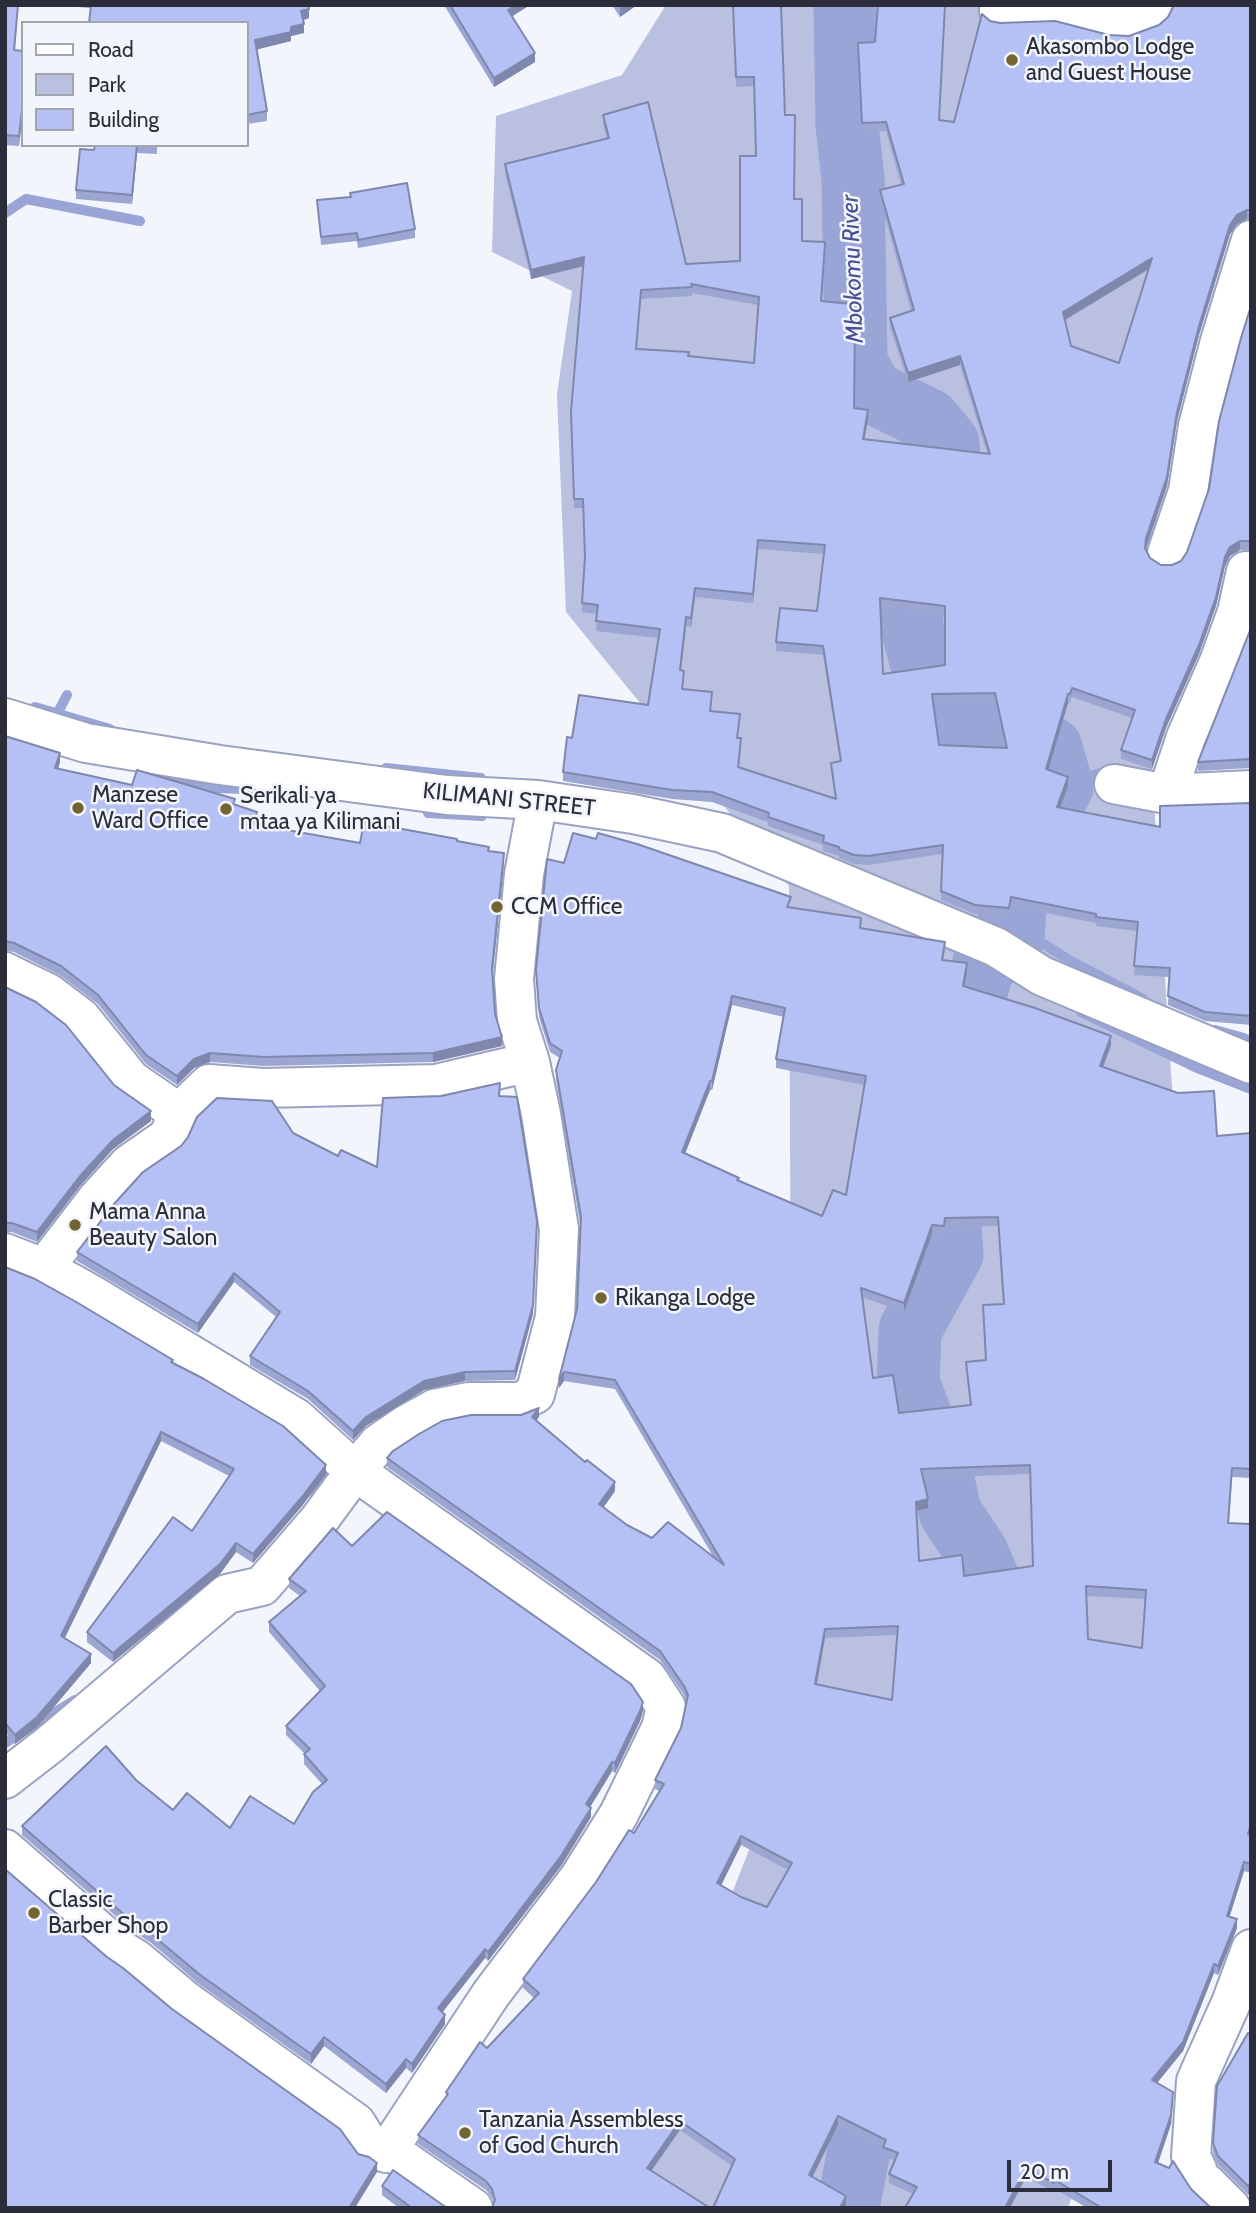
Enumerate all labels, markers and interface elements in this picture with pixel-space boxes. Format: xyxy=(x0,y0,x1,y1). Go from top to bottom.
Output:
legend xyxy=(21,21,248,147)
place label: Akasombo Lodge and Guest House xyxy=(1026,33,1194,87)
text: Road xyxy=(88,37,134,62)
marker: Akasombo Lodge and Guest House xyxy=(1004,52,1020,68)
text: Park xyxy=(88,72,126,97)
text: Building xyxy=(88,107,159,132)
water label: Mbokomu River xyxy=(836,194,870,344)
street label: KILIMANI STREET xyxy=(421,777,597,823)
place label: Manzese Ward Office xyxy=(92,781,209,835)
place label: Serikali ya mtaa ya Kilimani xyxy=(240,782,400,836)
marker: Manzese Ward Office xyxy=(70,800,86,816)
marker: Serikali ya mtaa ya Kilimani xyxy=(218,801,234,817)
place label: CCM Office xyxy=(511,893,623,921)
marker: CCM Office xyxy=(489,899,505,915)
place label: Mama Anna Beauty Salon xyxy=(89,1198,217,1252)
marker: Mama Anna Beauty Salon xyxy=(67,1217,83,1233)
place label: Rikanga Lodge xyxy=(615,1284,755,1312)
marker: Rikanga Lodge xyxy=(593,1290,609,1306)
place label: Classic Barber Shop xyxy=(48,1886,168,1940)
marker: Classic Barber Shop xyxy=(26,1905,42,1921)
place label: Tanzania Assembless of God Church xyxy=(479,2106,684,2160)
marker: Tanzania Assembless of God Church xyxy=(457,2125,473,2141)
scale bar xyxy=(1011,2146,1116,2190)
text: 20 m xyxy=(1020,2159,1069,2184)

